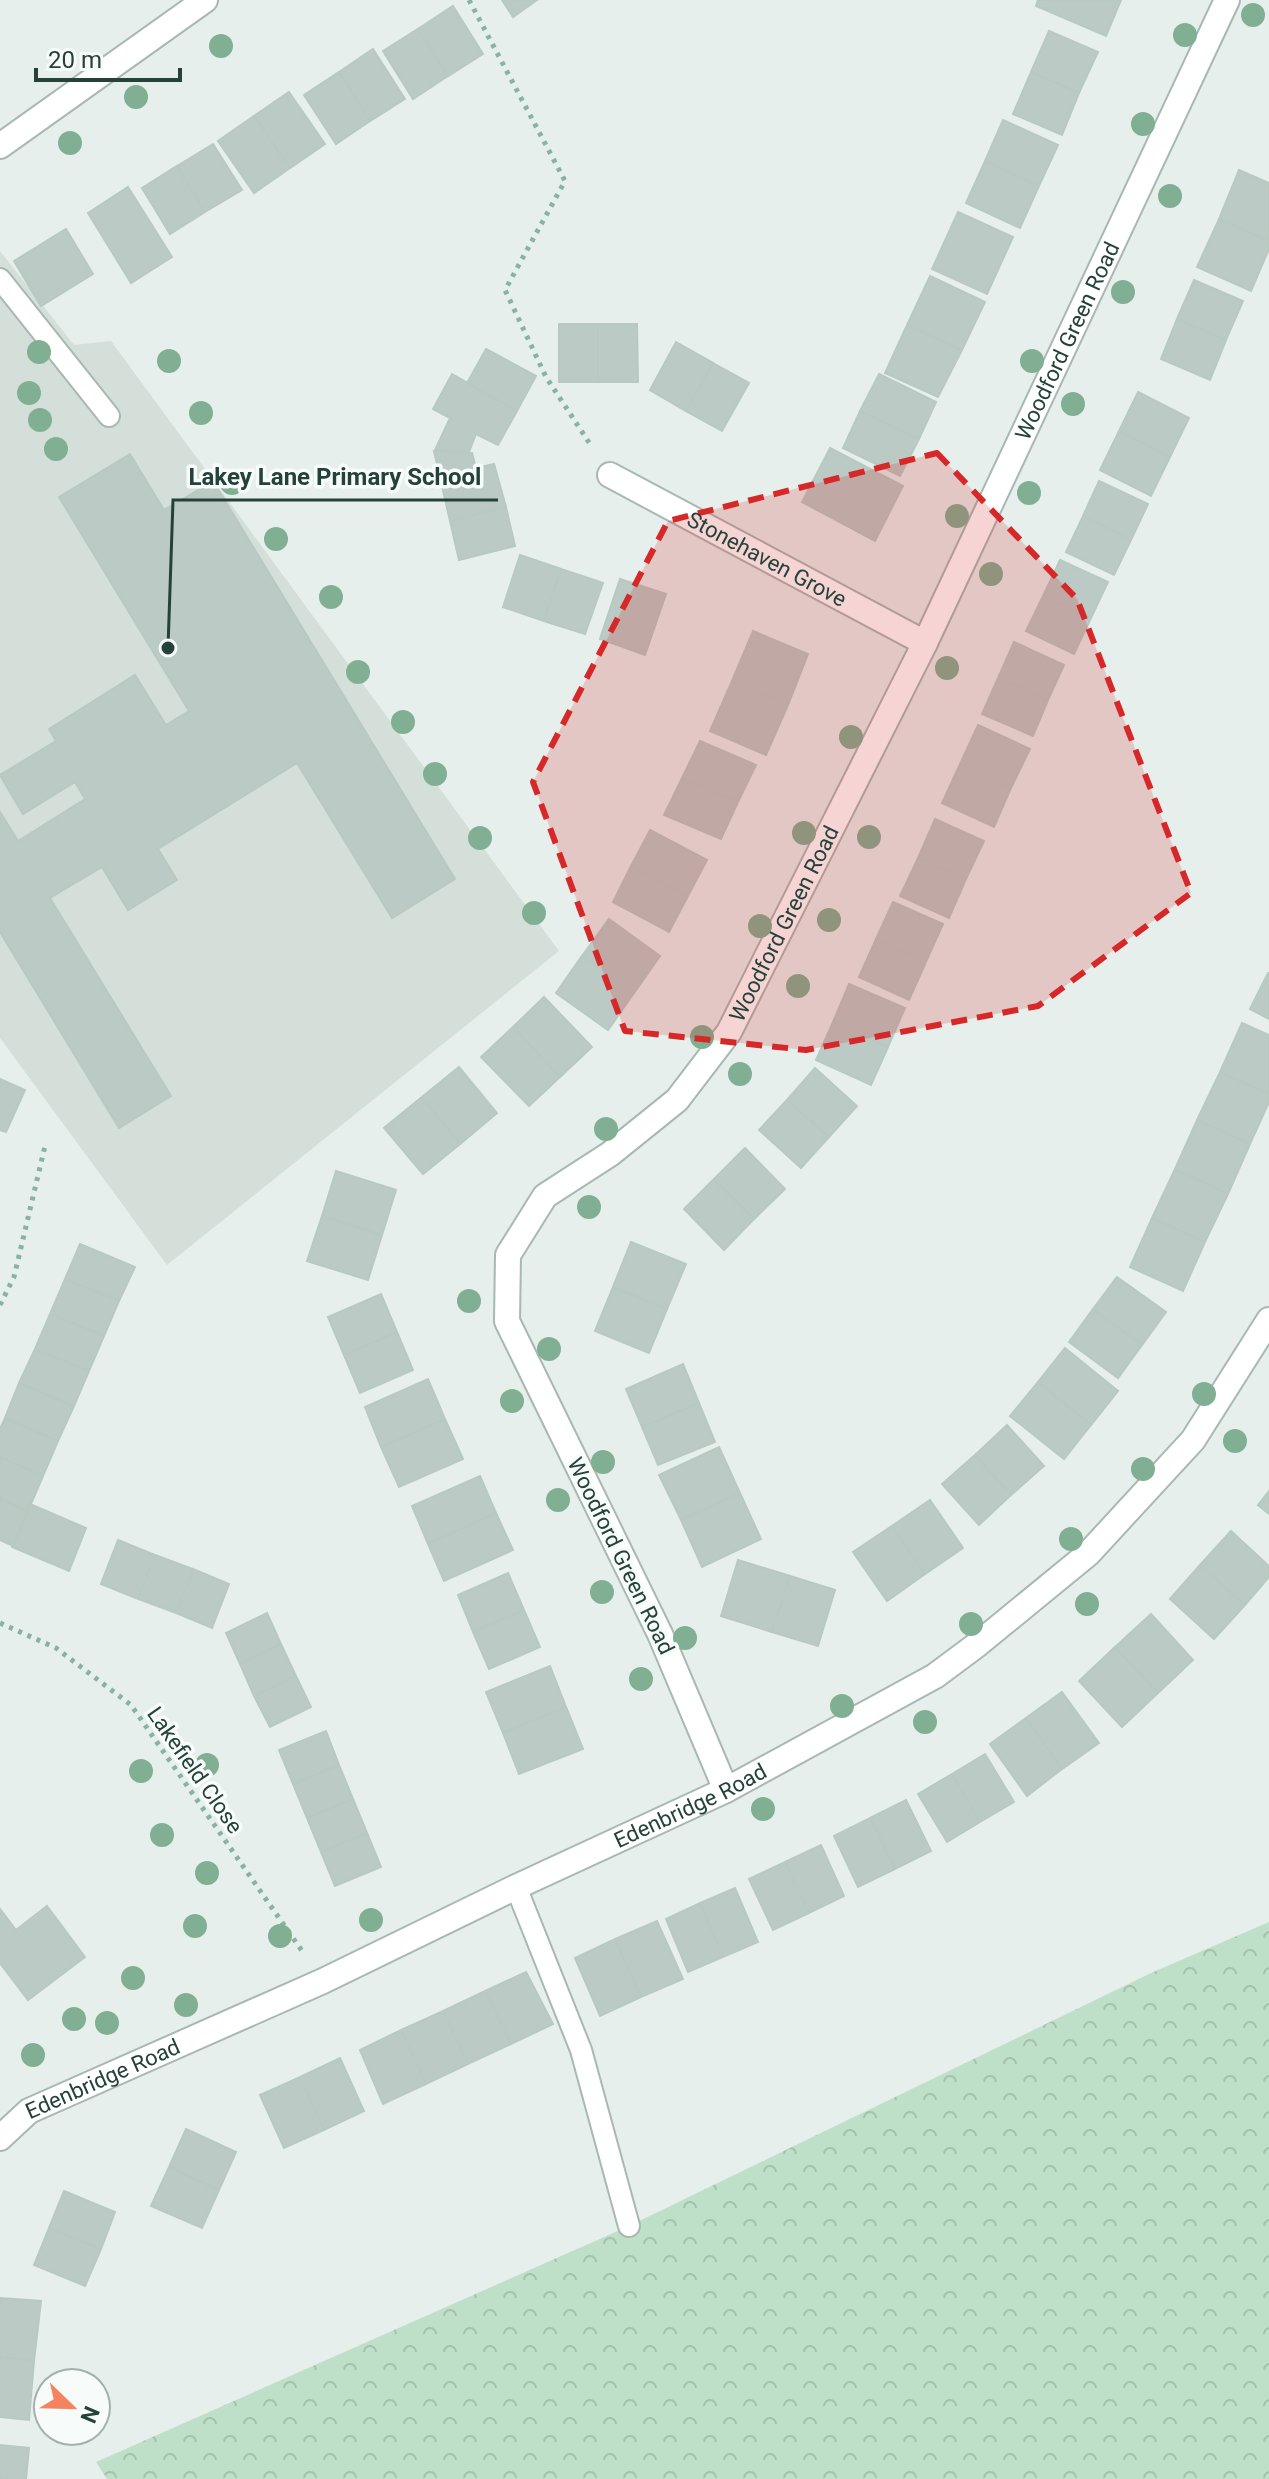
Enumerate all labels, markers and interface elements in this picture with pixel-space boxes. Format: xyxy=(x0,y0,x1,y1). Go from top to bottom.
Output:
scale bar xyxy=(36,32,180,82)
text: 20 m xyxy=(48,46,102,74)
street label: Woodford Green Road xyxy=(1010,238,1124,444)
callout: Lakey Lane Primary School xyxy=(173,452,498,500)
text: Lakey Lane Primary School xyxy=(189,463,481,491)
street label: Stonehaven Grove xyxy=(683,506,851,611)
street label: Woodford Green Road xyxy=(724,821,843,1025)
street label: Woodford Green Road xyxy=(562,1454,680,1658)
street label: Lakefield Close xyxy=(142,1702,248,1838)
street label: Edenbridge Road xyxy=(610,1758,771,1853)
street label: Edenbridge Road xyxy=(21,2033,184,2124)
north arrow xyxy=(32,2367,112,2447)
text: N xyxy=(75,2403,104,2427)

